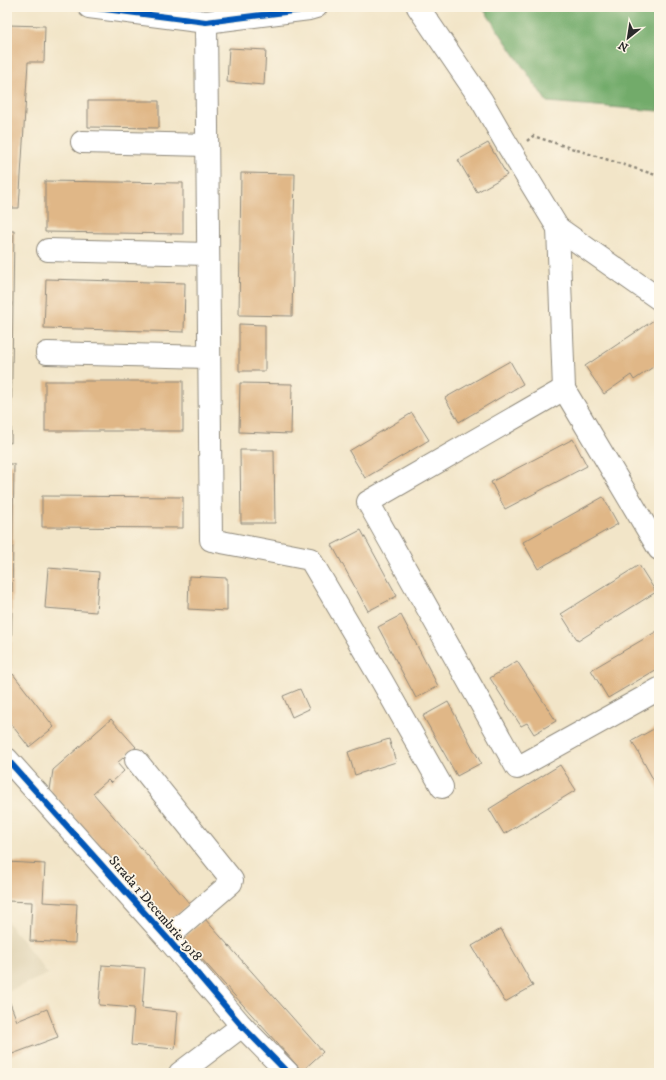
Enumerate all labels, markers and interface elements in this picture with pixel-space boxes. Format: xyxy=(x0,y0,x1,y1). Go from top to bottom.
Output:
north arrow xyxy=(608,18,648,58)
text: N xyxy=(616,37,631,54)
street label: Strada 1 Decembrie 1918 xyxy=(105,852,206,965)

